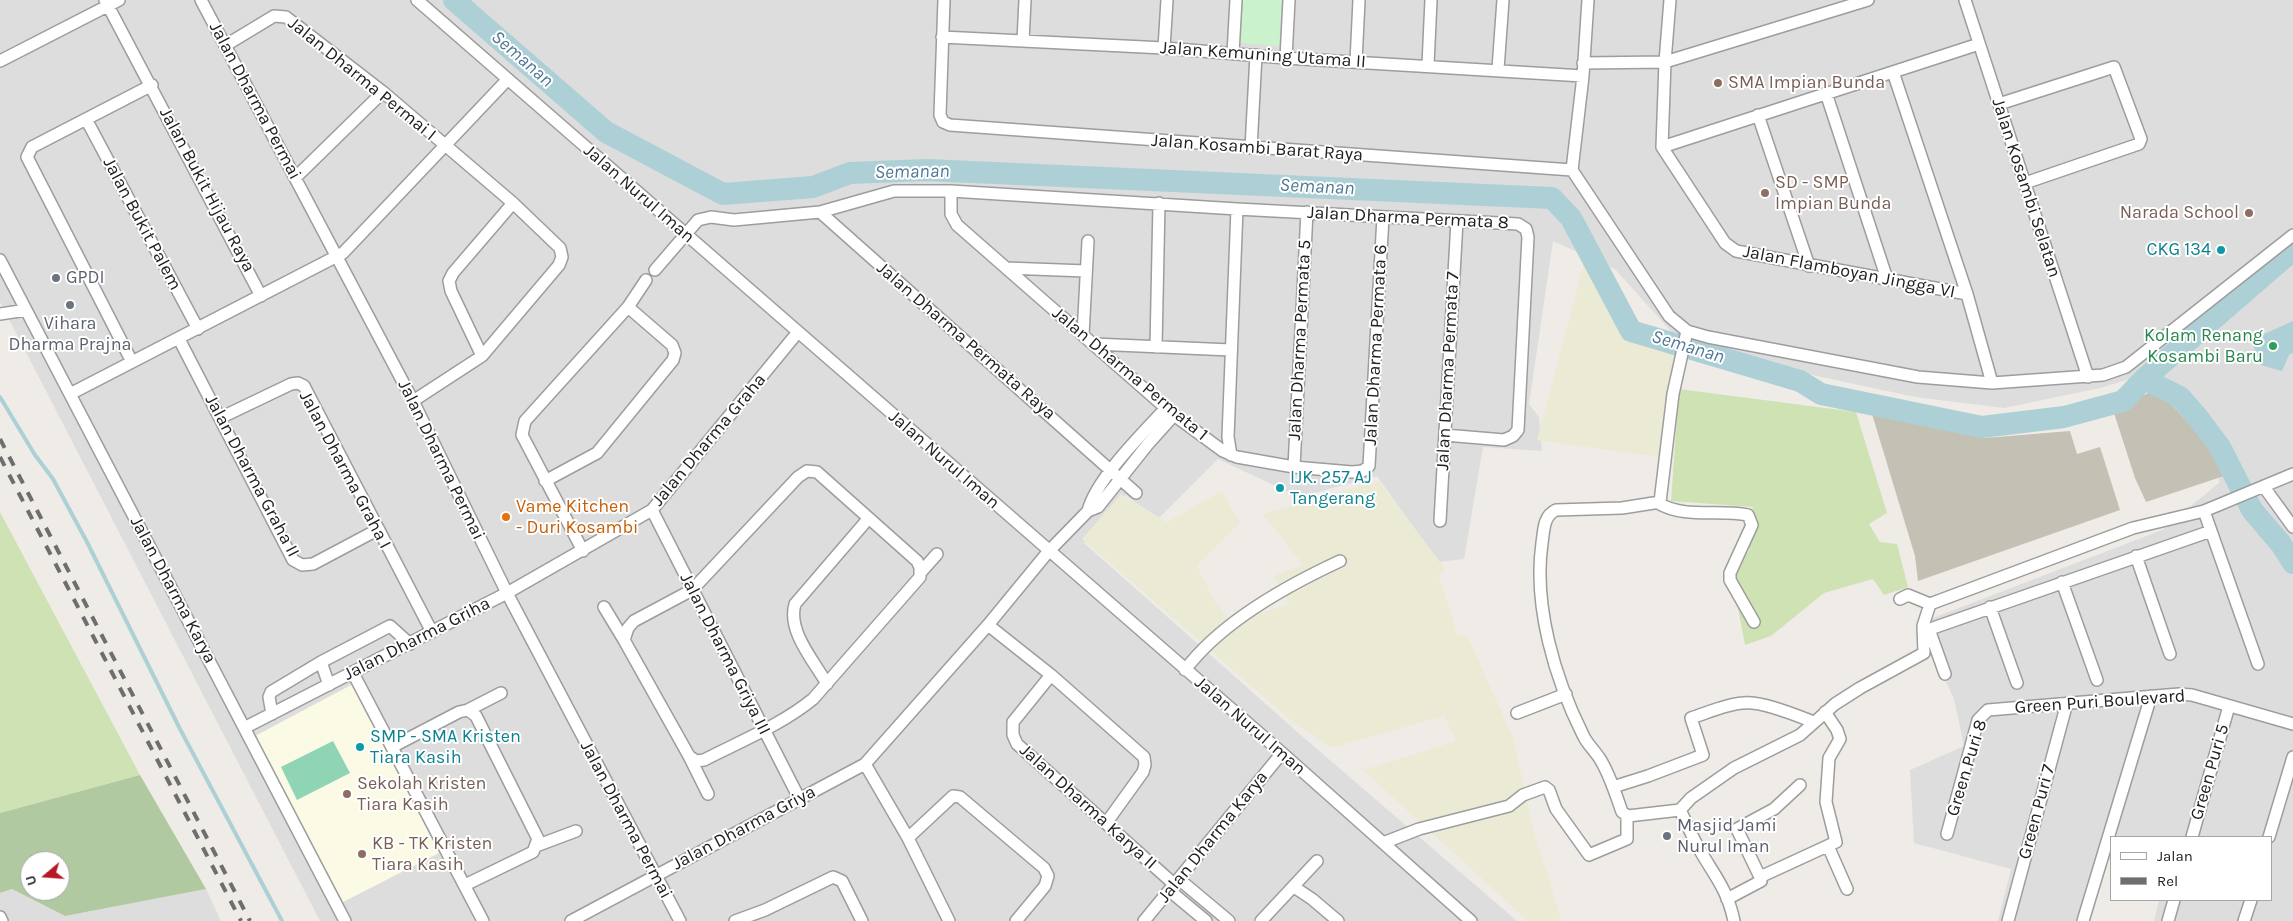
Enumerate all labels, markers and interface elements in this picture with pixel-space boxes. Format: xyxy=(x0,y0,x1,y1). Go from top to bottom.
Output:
street label: Jalan Dharma Permai I xyxy=(283,13,441,145)
street label: Jalan Dharma Permai xyxy=(204,19,306,183)
water label: Semanan xyxy=(486,26,558,92)
street label: Jalan Kemuning Utama II xyxy=(1159,37,1367,73)
place label: SMA Impian Bunda xyxy=(1728,72,1885,94)
marker: SMA Impian Bunda xyxy=(1712,77,1724,89)
street label: Jalan Kosambi Selatan xyxy=(1987,96,2065,280)
street label: Jalan Bukit Hijau Raya xyxy=(154,104,260,276)
street label: Jalan Kosambi Barat Raya xyxy=(1150,130,1364,166)
street label: Jalan Nurul Iman xyxy=(579,140,699,248)
street label: Jalan Bukit Palem xyxy=(98,154,186,294)
water label: Semanan xyxy=(874,160,950,184)
place label: SD - SMP Impian Bunda xyxy=(1775,172,1891,214)
water label: Semanan xyxy=(1279,174,1355,200)
marker: SD - SMP Impian Bunda xyxy=(1759,187,1771,199)
street label: Jalan Dharma Permata 8 xyxy=(1307,202,1509,234)
place label: Narada School xyxy=(2120,202,2239,224)
marker: Narada School xyxy=(2243,207,2255,219)
street label: Jalan Dharma Permata 5 xyxy=(1284,239,1316,441)
place label: CKG 134 xyxy=(2147,239,2211,261)
street label: Jalan Flamboyan Jingga VI xyxy=(1741,241,1957,303)
street label: Jalan Dharma Permata 6 xyxy=(1360,244,1392,446)
marker: CKG 134 xyxy=(2215,244,2227,256)
street label: Jalan Dharma Permata Raya xyxy=(872,257,1060,425)
place label: GPDI xyxy=(66,267,104,289)
street label: Jalan Dharma Permata 7 xyxy=(1432,271,1464,471)
marker: GPDI xyxy=(50,272,62,284)
marker: Vihara Dharma Prajna xyxy=(64,299,76,311)
street label: Jalan Dharma Permata 1 xyxy=(1048,302,1212,446)
place label: Vihara Dharma Prajna xyxy=(9,313,131,356)
water label: Semanan xyxy=(1649,325,1727,369)
place label: Kolam Renang Kosambi Baru xyxy=(2144,325,2263,368)
marker: Kolam Renang Kosambi Baru xyxy=(2267,340,2279,352)
street label: Jalan Dharma Graha xyxy=(647,369,771,511)
street label: Jalan Dharma Permai xyxy=(393,377,489,543)
street label: Jalan Dharma Graha I xyxy=(294,387,396,553)
street label: Jalan Dharma Graha II xyxy=(200,391,304,561)
street label: Jalan Nurul Iman xyxy=(884,406,1004,514)
place label: IJK. 257 AJ Tangerang xyxy=(1290,467,1375,509)
marker: IJK. 257 AJ Tangerang xyxy=(1274,482,1286,494)
place label: Vame Kitchen - Duri Kosambi xyxy=(516,496,638,538)
marker: Vame Kitchen - Duri Kosambi xyxy=(500,511,512,523)
street label: Jalan Dharma Karya xyxy=(125,513,221,667)
street label: Jalan Dharma Griya III xyxy=(675,570,775,738)
street label: Jalan Dharma Griha xyxy=(340,593,494,685)
street label: Jalan Nurul Iman xyxy=(1190,672,1310,780)
street label: Green Puri Boulevard xyxy=(2014,685,2186,719)
street label: Green Puri 8 xyxy=(1942,717,1992,819)
street label: Green Puri 5 xyxy=(2186,721,2234,823)
place label: SMP - SMA Kristen Tiara Kasih xyxy=(370,726,521,769)
street label: Jalan Dharma Permai xyxy=(575,738,677,902)
street label: Jalan Dharma Karya II xyxy=(1015,740,1161,874)
marker: SMP - SMA Kristen Tiara Kasih xyxy=(354,741,366,753)
street label: Green Puri 7 xyxy=(2014,762,2060,862)
street label: Jalan Dharma Karya xyxy=(1153,767,1273,907)
place label: Sekolah Kristen Tiara Kasih xyxy=(357,773,486,816)
street label: Jalan Dharma Griya xyxy=(669,781,819,875)
marker: Sekolah Kristen Tiara Kasih xyxy=(341,788,353,800)
place label: Masjid Jami Nurul Iman xyxy=(1677,815,1777,858)
marker: Masjid Jami Nurul Iman xyxy=(1661,830,1673,842)
place label: KB - TK Kristen Tiara Kasih xyxy=(372,833,492,876)
legend xyxy=(2110,836,2273,901)
text: Jalan xyxy=(2157,847,2193,865)
marker: KB - TK Kristen Tiara Kasih xyxy=(356,848,368,860)
north arrow xyxy=(20,851,70,901)
text: Rel xyxy=(2157,872,2178,890)
text: U xyxy=(22,873,41,888)

